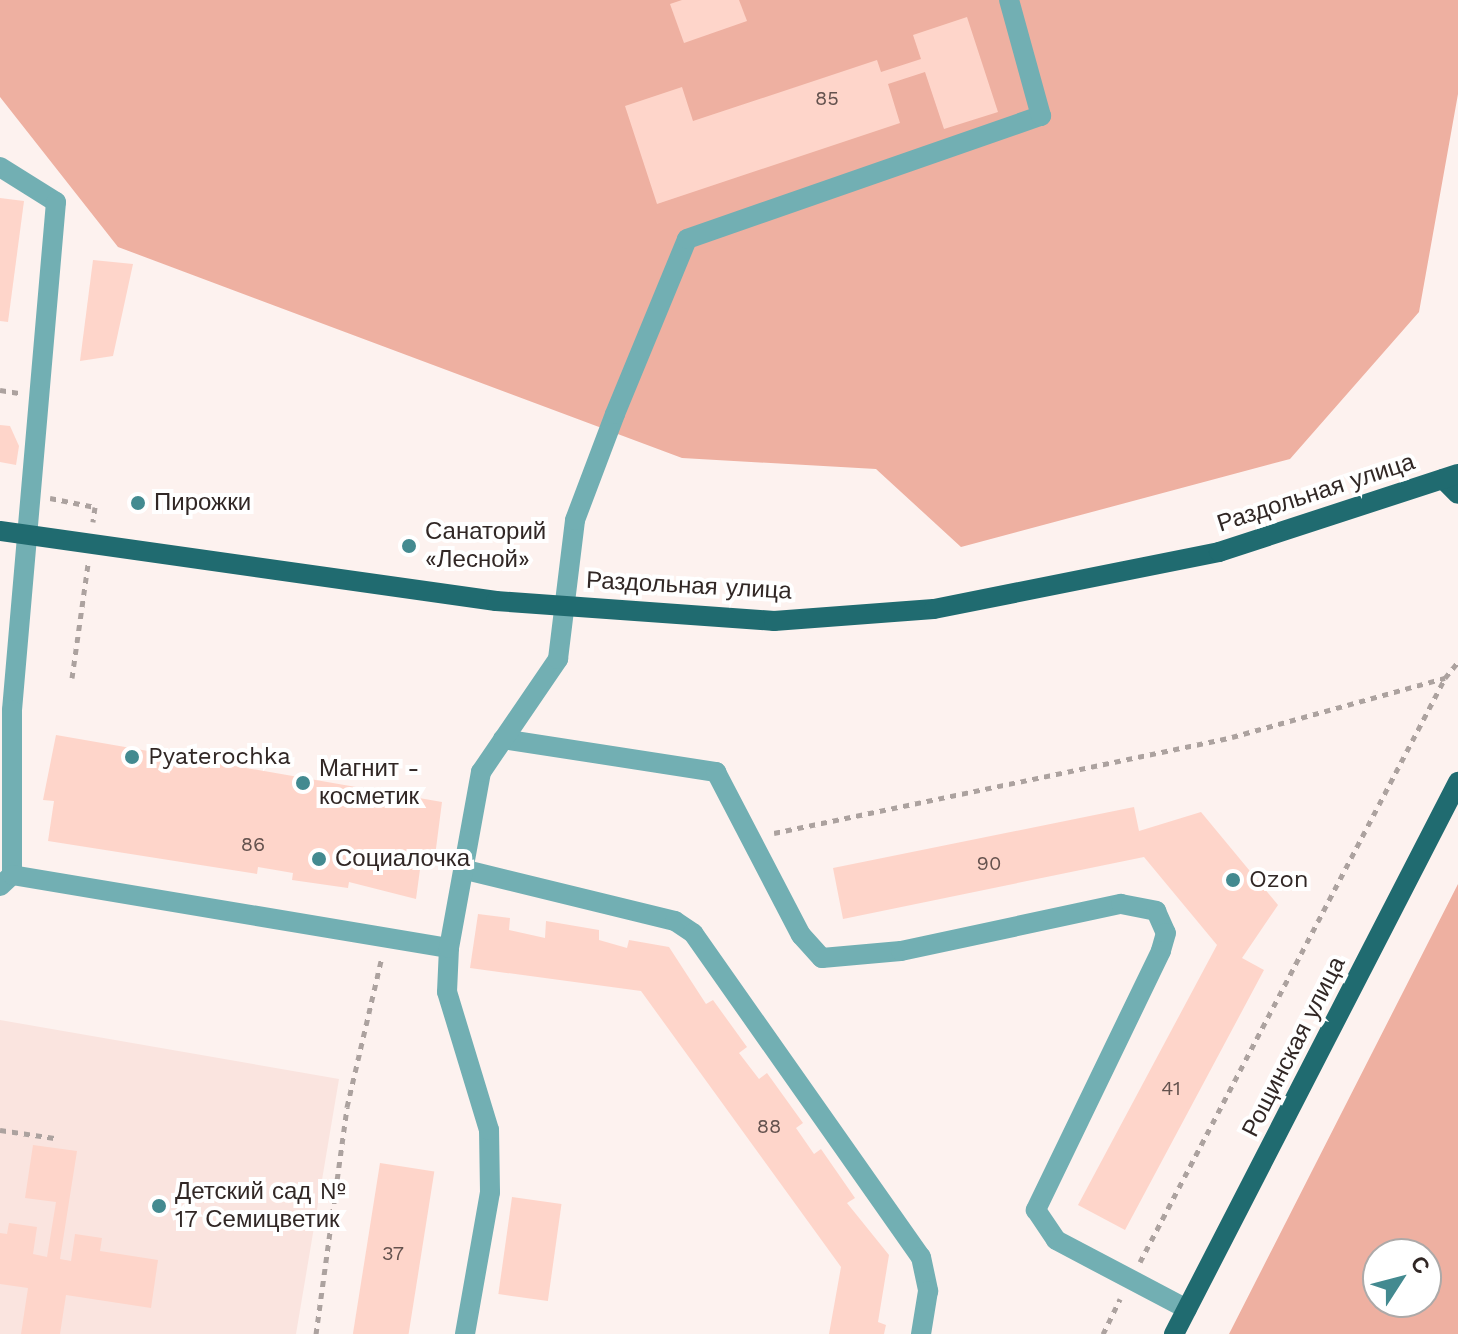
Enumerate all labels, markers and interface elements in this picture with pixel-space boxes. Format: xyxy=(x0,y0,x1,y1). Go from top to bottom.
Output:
house number: 85 xyxy=(815,86,839,110)
street label: Раздольная улица xyxy=(1214,447,1418,539)
place label: Пирожки xyxy=(154,489,251,517)
marker: Пирожки xyxy=(129,494,147,512)
place label: Санаторий «Лесной» xyxy=(425,518,546,574)
marker: Санаторий «Лесной» xyxy=(400,537,418,555)
street label: Раздольная улица xyxy=(585,566,793,606)
place label: Pyaterochka xyxy=(148,743,291,771)
marker: Pyaterochka xyxy=(123,748,141,766)
place label: Магнит - косметик xyxy=(319,755,419,811)
marker: Магнит - косметик xyxy=(294,774,312,792)
house number: 86 xyxy=(241,832,265,856)
place label: Социалочка xyxy=(335,845,470,873)
marker: Социалочка xyxy=(310,850,328,868)
house number: 90 xyxy=(977,851,1001,875)
place label: Ozon xyxy=(1249,866,1309,894)
marker: Ozon xyxy=(1224,871,1242,889)
street label: Рощинская улица xyxy=(1236,952,1352,1142)
house number: 41 xyxy=(1161,1076,1181,1100)
house number: 88 xyxy=(757,1114,781,1138)
place label: Детский сад № 17 Семицветик xyxy=(175,1178,346,1234)
marker: Детский сад № 17 Семицветик xyxy=(150,1197,168,1215)
north arrow xyxy=(1362,1238,1442,1318)
house number: 37 xyxy=(382,1241,404,1265)
text: С xyxy=(1405,1251,1435,1279)

